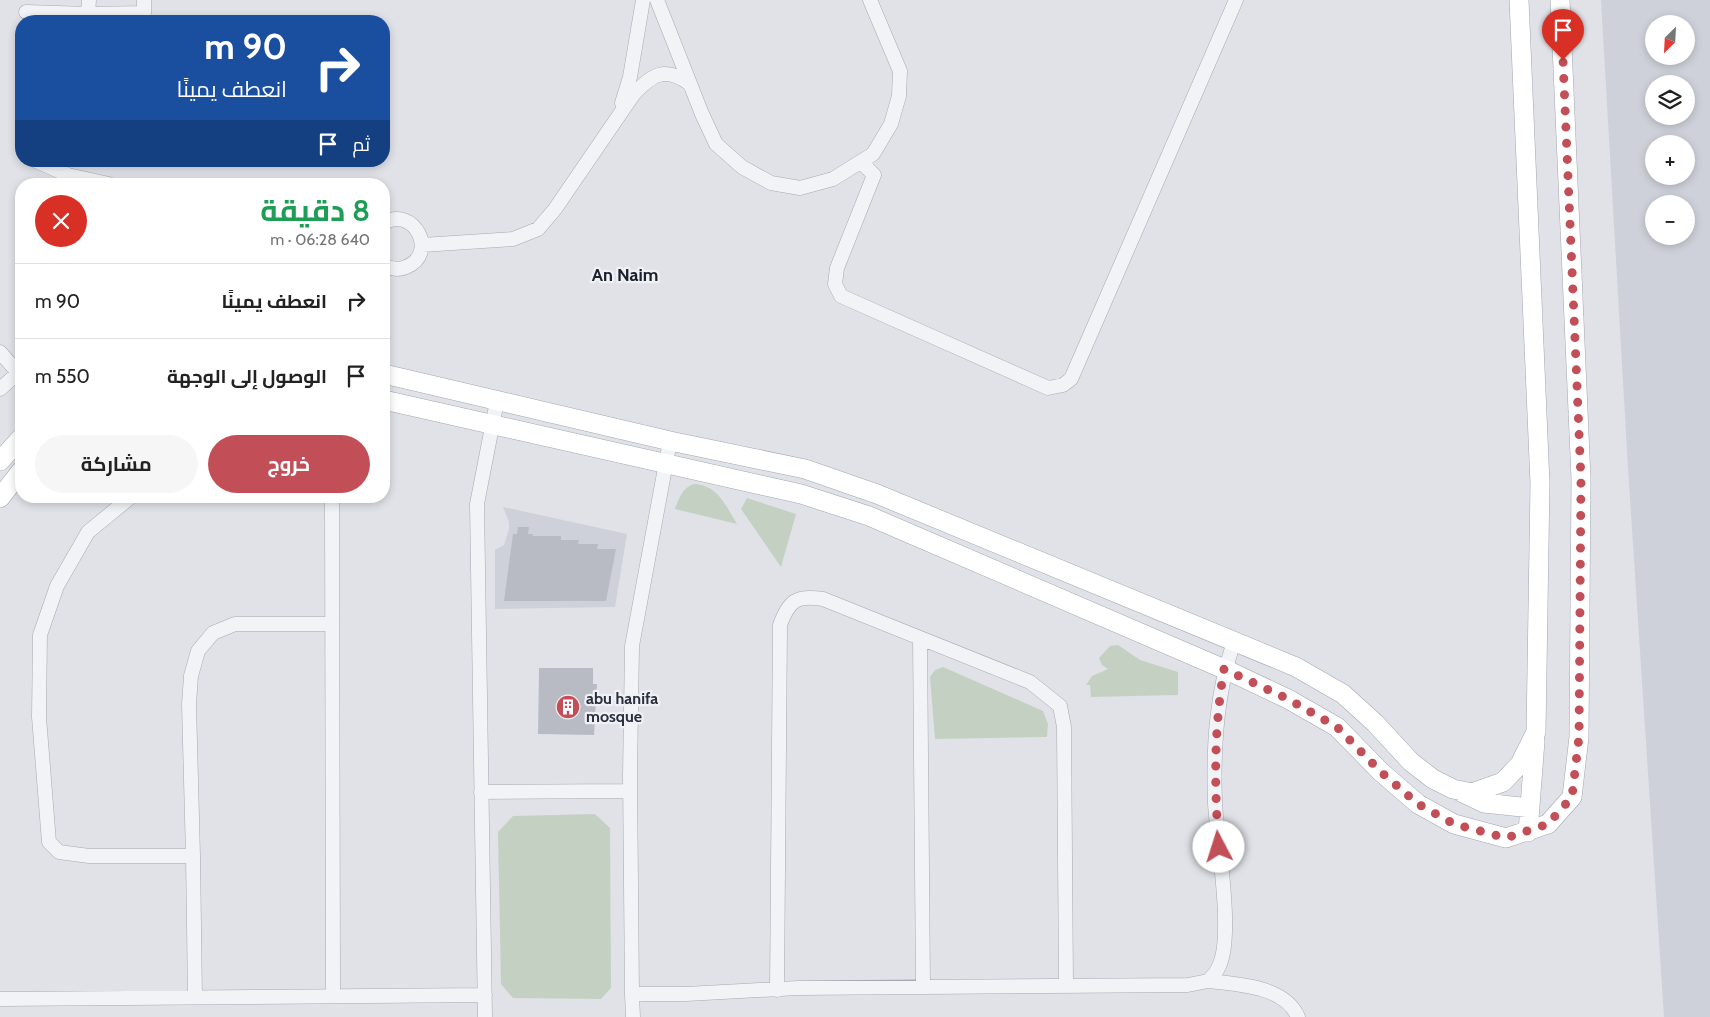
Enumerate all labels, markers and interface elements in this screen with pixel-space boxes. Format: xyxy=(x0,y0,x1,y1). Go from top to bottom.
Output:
pin xyxy=(1542,9,1584,60)
north arrow xyxy=(1645,15,1695,65)
map controls xyxy=(1645,15,1695,245)
icon: arrive xyxy=(1549,16,1577,44)
text: 90 m xyxy=(204,25,287,68)
icon: right xyxy=(305,35,370,100)
button: layers xyxy=(1645,75,1695,125)
text: انعطف يمينًا xyxy=(176,76,287,103)
icon: arrive xyxy=(314,130,342,158)
text: ثم xyxy=(352,133,370,156)
button: + xyxy=(1645,135,1695,185)
text: 8 دقيقة xyxy=(260,192,370,229)
button: close xyxy=(35,195,87,247)
button: − xyxy=(1645,195,1695,245)
text: 640 m · 06:28 xyxy=(270,230,370,249)
district label: An Naim xyxy=(592,264,658,286)
icon: right xyxy=(342,287,370,315)
text: 90 m xyxy=(35,290,80,313)
text: انعطف يمينًا xyxy=(221,290,327,313)
icon: arrive xyxy=(342,362,370,390)
text: 550 m xyxy=(35,365,90,388)
text: الوصول إلى الوجهة xyxy=(167,365,327,388)
button: مشاركة xyxy=(35,435,198,493)
button: خروج xyxy=(208,435,370,493)
place label: abu hanifa mosque xyxy=(586,689,658,726)
building icon: abu hanifa mosque xyxy=(555,694,581,720)
position arrow xyxy=(1192,820,1244,872)

